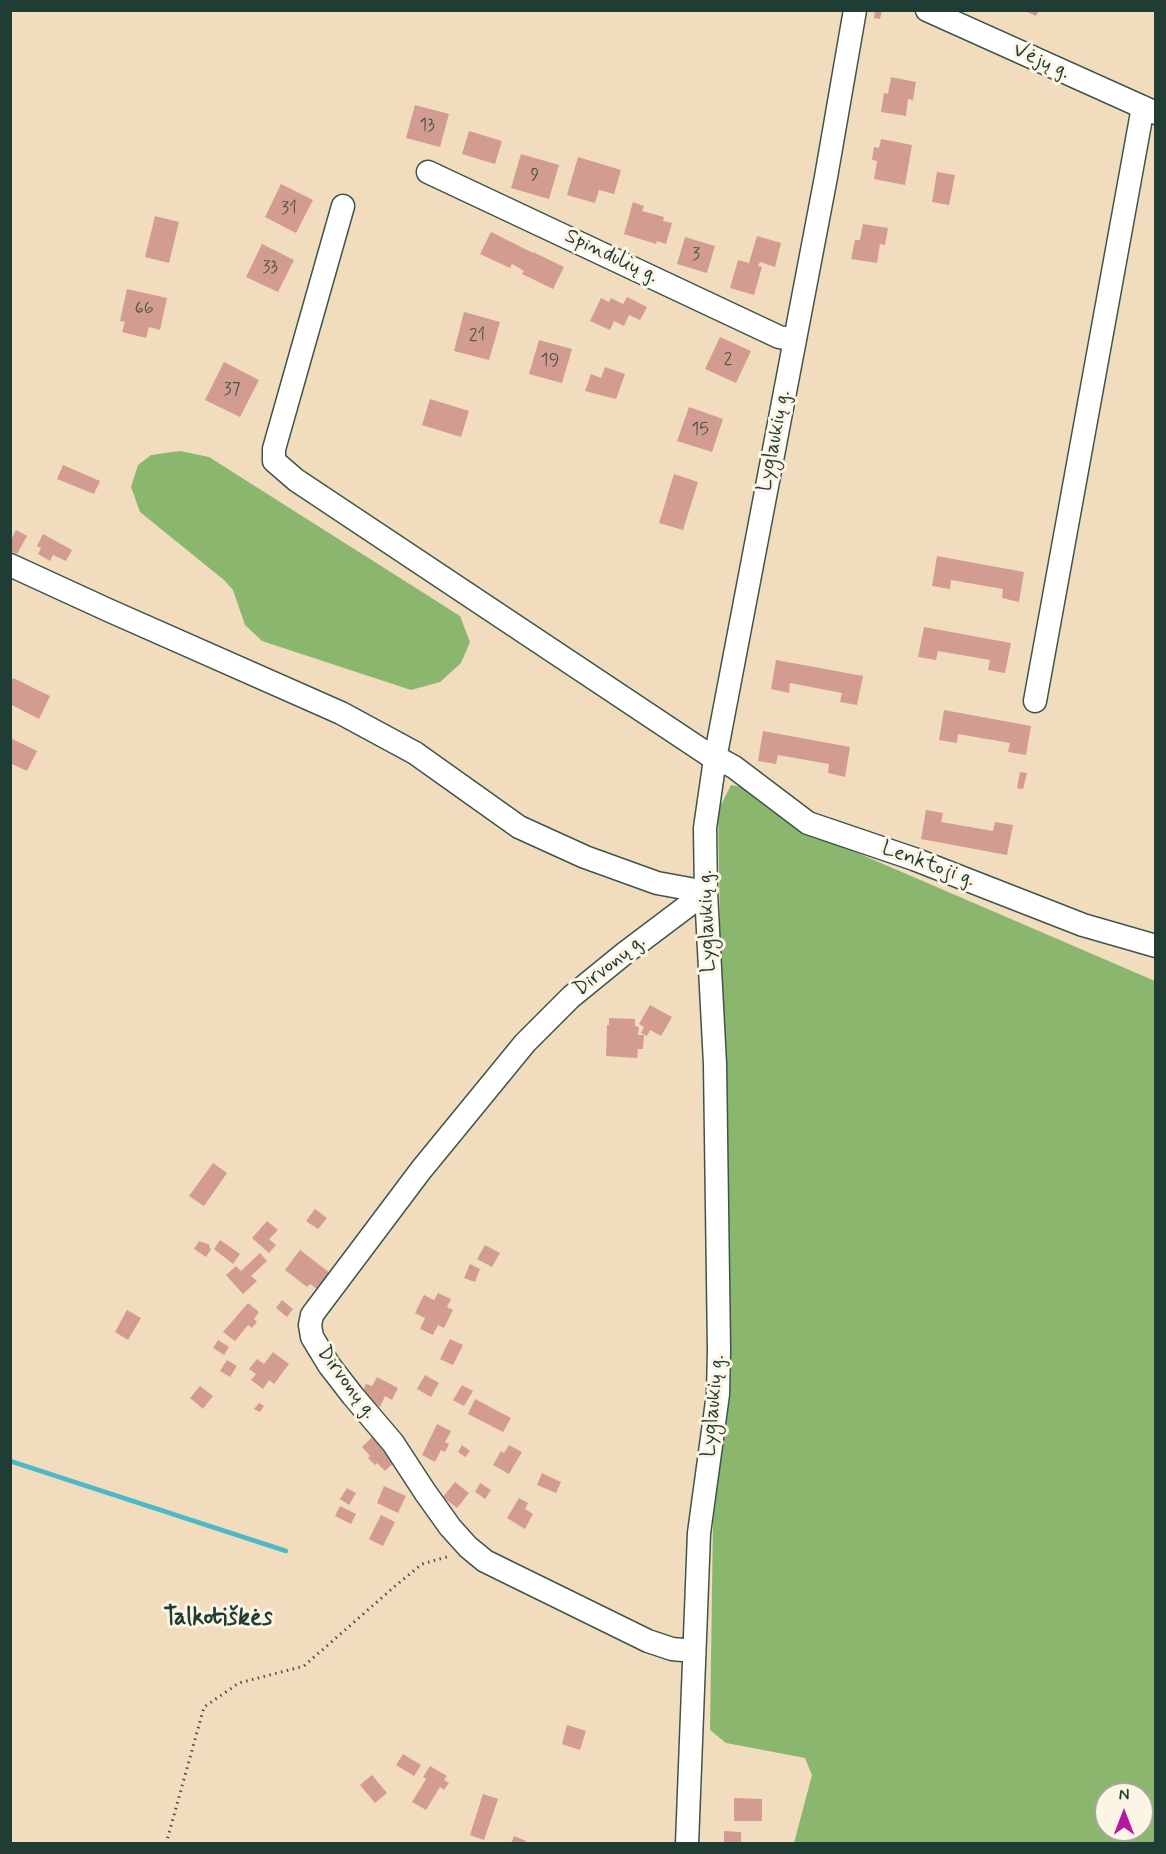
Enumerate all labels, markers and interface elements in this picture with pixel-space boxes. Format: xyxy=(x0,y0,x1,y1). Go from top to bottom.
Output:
street label: Vėjų g. xyxy=(1008,38,1074,86)
house number: 13 xyxy=(419,115,435,137)
house number: 9 xyxy=(531,165,539,187)
house number: 31 xyxy=(281,198,297,220)
street label: Spindulių g. xyxy=(560,224,662,290)
house number: 3 xyxy=(692,244,700,266)
house number: 33 xyxy=(262,257,278,279)
house number: 66 xyxy=(134,298,154,320)
house number: 21 xyxy=(469,325,485,347)
house number: 2 xyxy=(724,349,732,371)
house number: 19 xyxy=(541,350,559,372)
house number: 37 xyxy=(223,379,241,401)
street label: Lyglaukių g. xyxy=(753,388,797,494)
house number: 15 xyxy=(691,419,709,441)
street label: Lenktoji g. xyxy=(878,836,978,894)
street label: Lyglaukių g. xyxy=(694,869,722,973)
street label: Dirvonų g. xyxy=(569,929,651,1003)
street label: Dirvonų g. xyxy=(310,1341,382,1425)
street label: Lyglaukių g. xyxy=(697,1354,731,1458)
district label: Talkotiškės xyxy=(164,1605,272,1633)
north arrow xyxy=(1094,1782,1154,1842)
text: N xyxy=(1119,1785,1129,1806)

